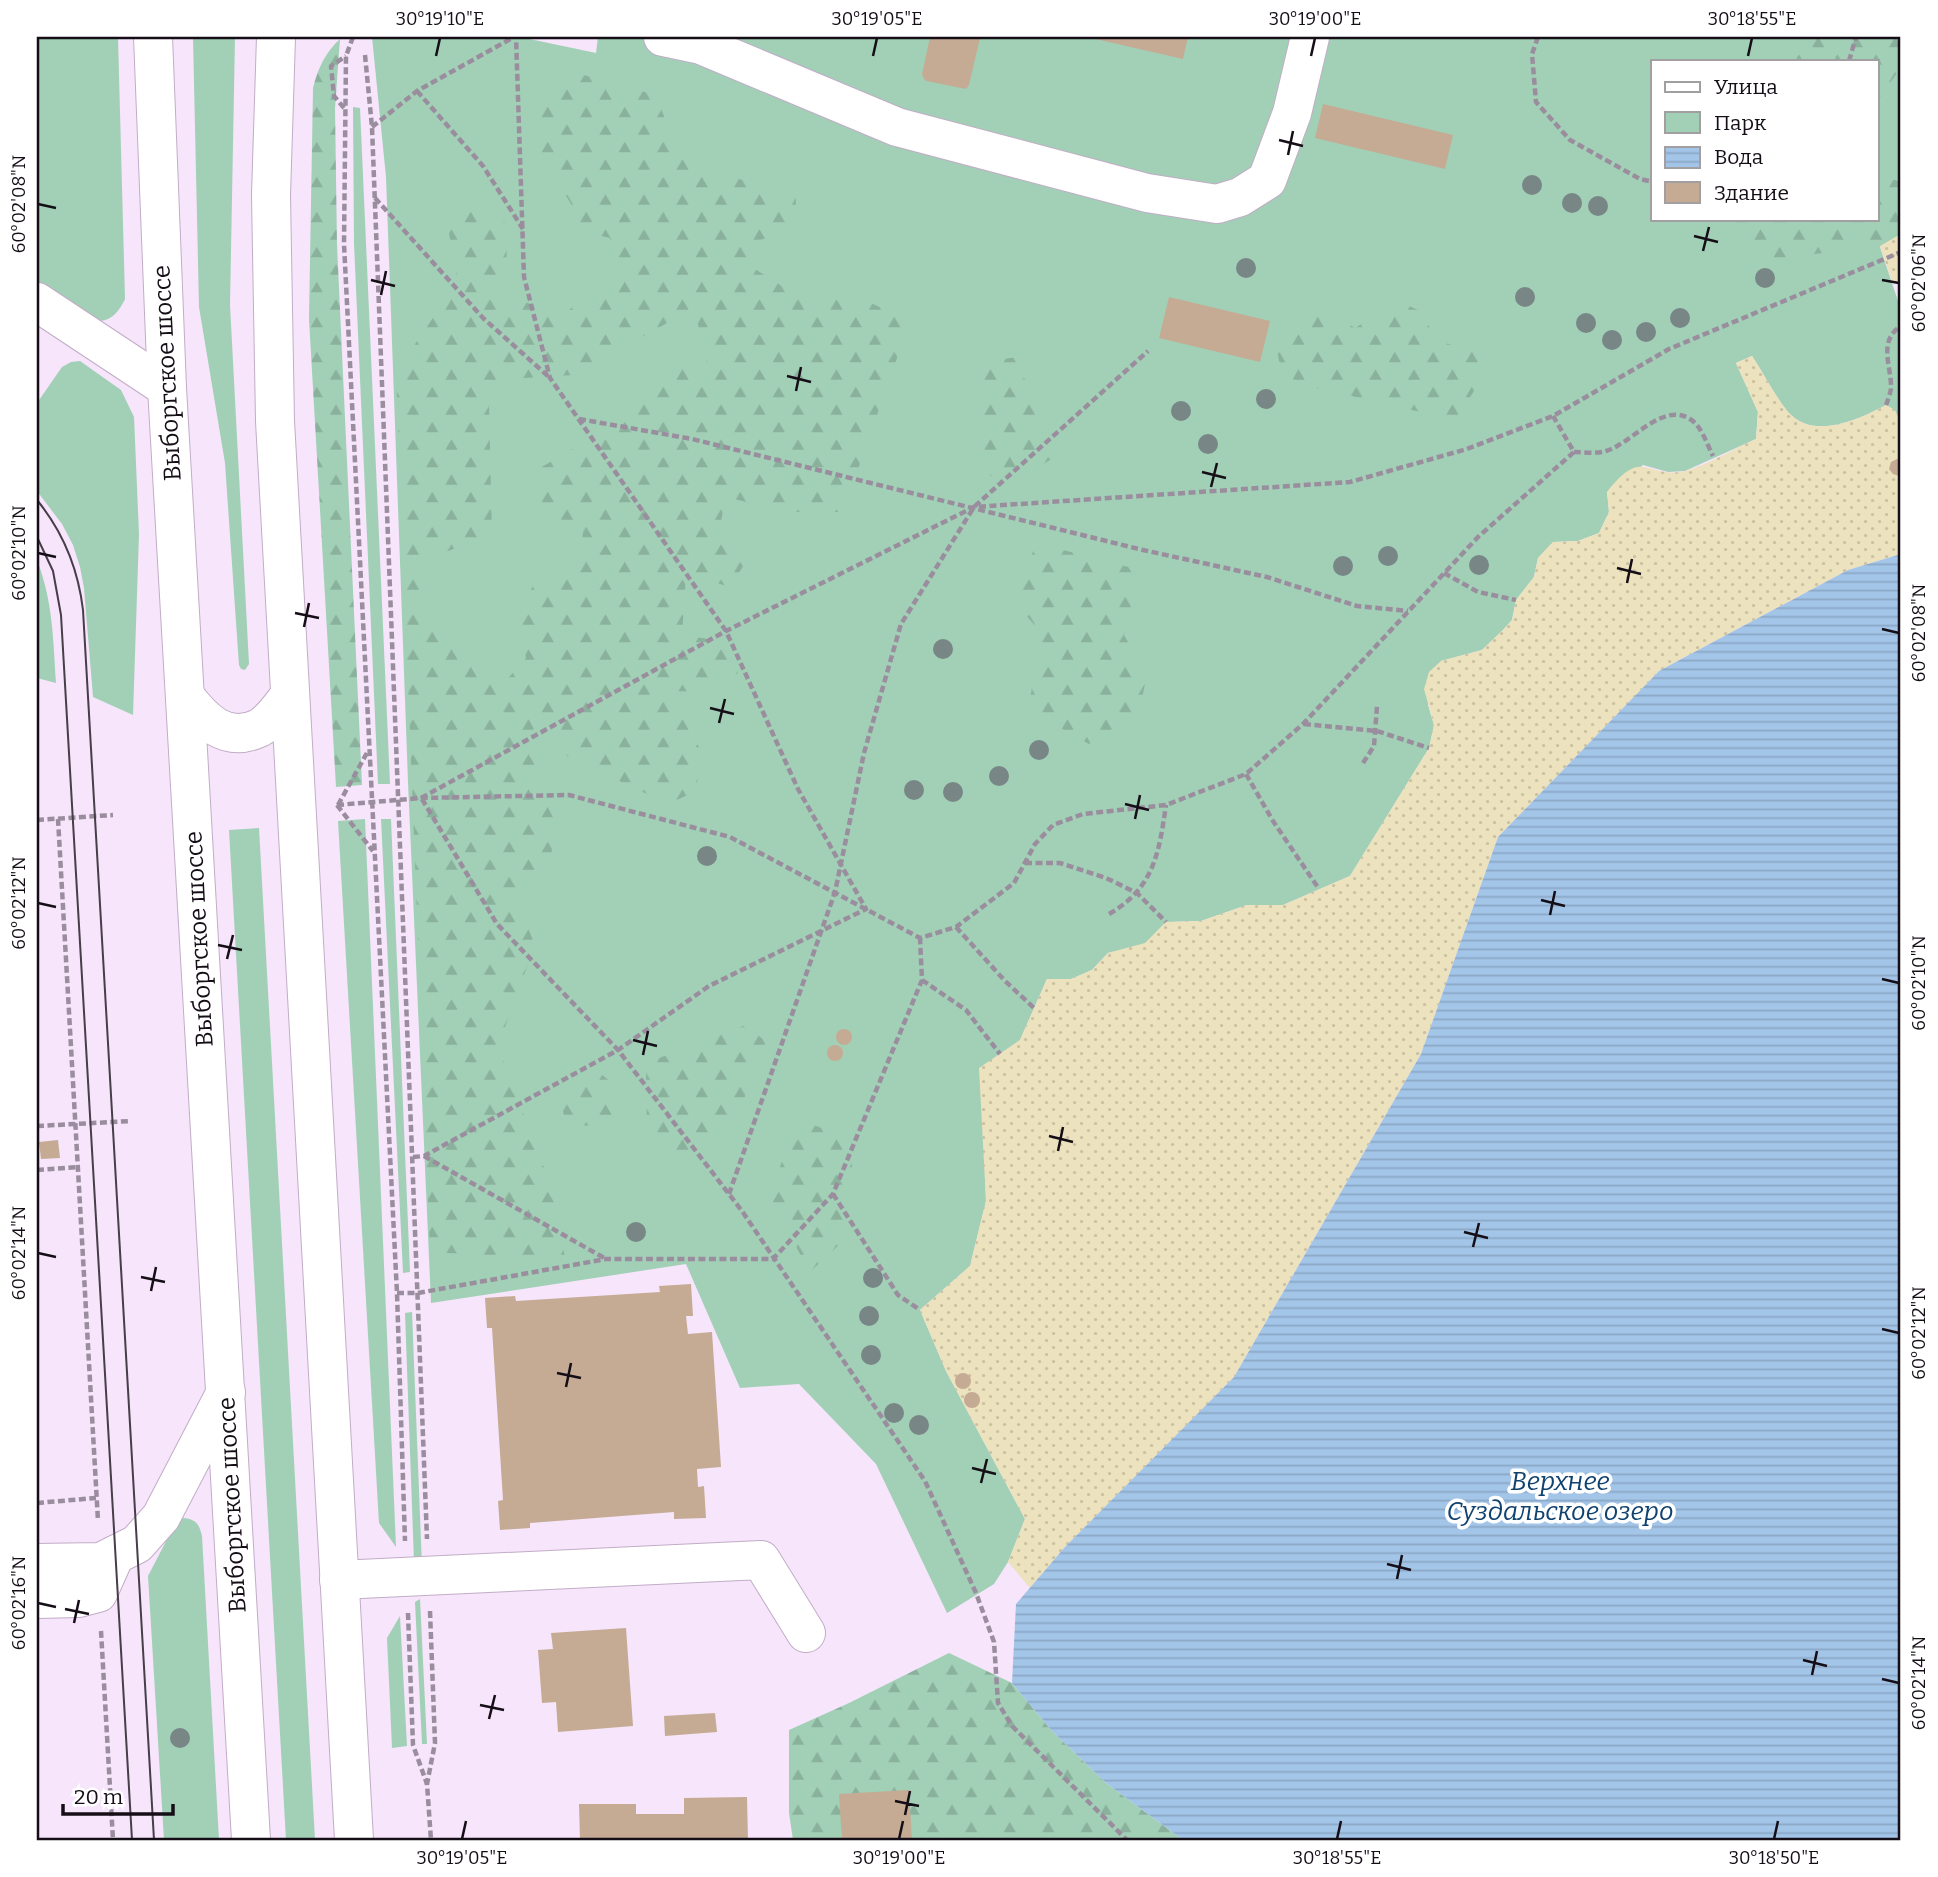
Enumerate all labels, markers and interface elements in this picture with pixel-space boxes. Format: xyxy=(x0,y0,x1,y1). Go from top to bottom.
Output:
text: 30°19'10"E xyxy=(396,8,484,30)
text: 30°19'05"E xyxy=(832,8,922,30)
text: 30°19'00"E xyxy=(1269,8,1361,30)
text: 30°18'55"E xyxy=(1708,8,1796,30)
legend xyxy=(1651,60,1878,220)
text: Улица xyxy=(1714,74,1778,100)
text: Парк xyxy=(1714,110,1767,136)
text: Вода xyxy=(1714,144,1764,170)
text: 60°02'08"N xyxy=(8,155,30,253)
text: Здание xyxy=(1714,180,1789,206)
text: 60°02'06"N xyxy=(1908,234,1930,332)
street label: Выборгское шоссе xyxy=(147,264,187,482)
text: 60°02'10"N xyxy=(8,505,30,601)
text: 60°02'08"N xyxy=(1908,584,1930,682)
street label: Выборгское шоссе xyxy=(179,830,219,1048)
text: 60°02'12"N xyxy=(8,856,30,950)
text: 60°02'10"N xyxy=(1908,935,1930,1031)
text: 60°02'14"N xyxy=(8,1206,30,1300)
text: 60°02'12"N xyxy=(1908,1286,1930,1380)
street label: Выборгское шоссе xyxy=(212,1396,252,1614)
water label: Верхнее Суздальское озеро xyxy=(1446,1466,1674,1527)
text: 60°02'16"N xyxy=(8,1556,30,1650)
text: 60°02'14"N xyxy=(1908,1636,1930,1730)
scale bar xyxy=(63,1772,173,1816)
text: 20 m xyxy=(74,1784,123,1810)
text: 30°19'05"E xyxy=(417,1847,507,1869)
text: 30°19'00"E xyxy=(853,1847,945,1869)
text: 30°18'55"E xyxy=(1293,1847,1381,1869)
text: 30°18'50"E xyxy=(1729,1847,1819,1869)

